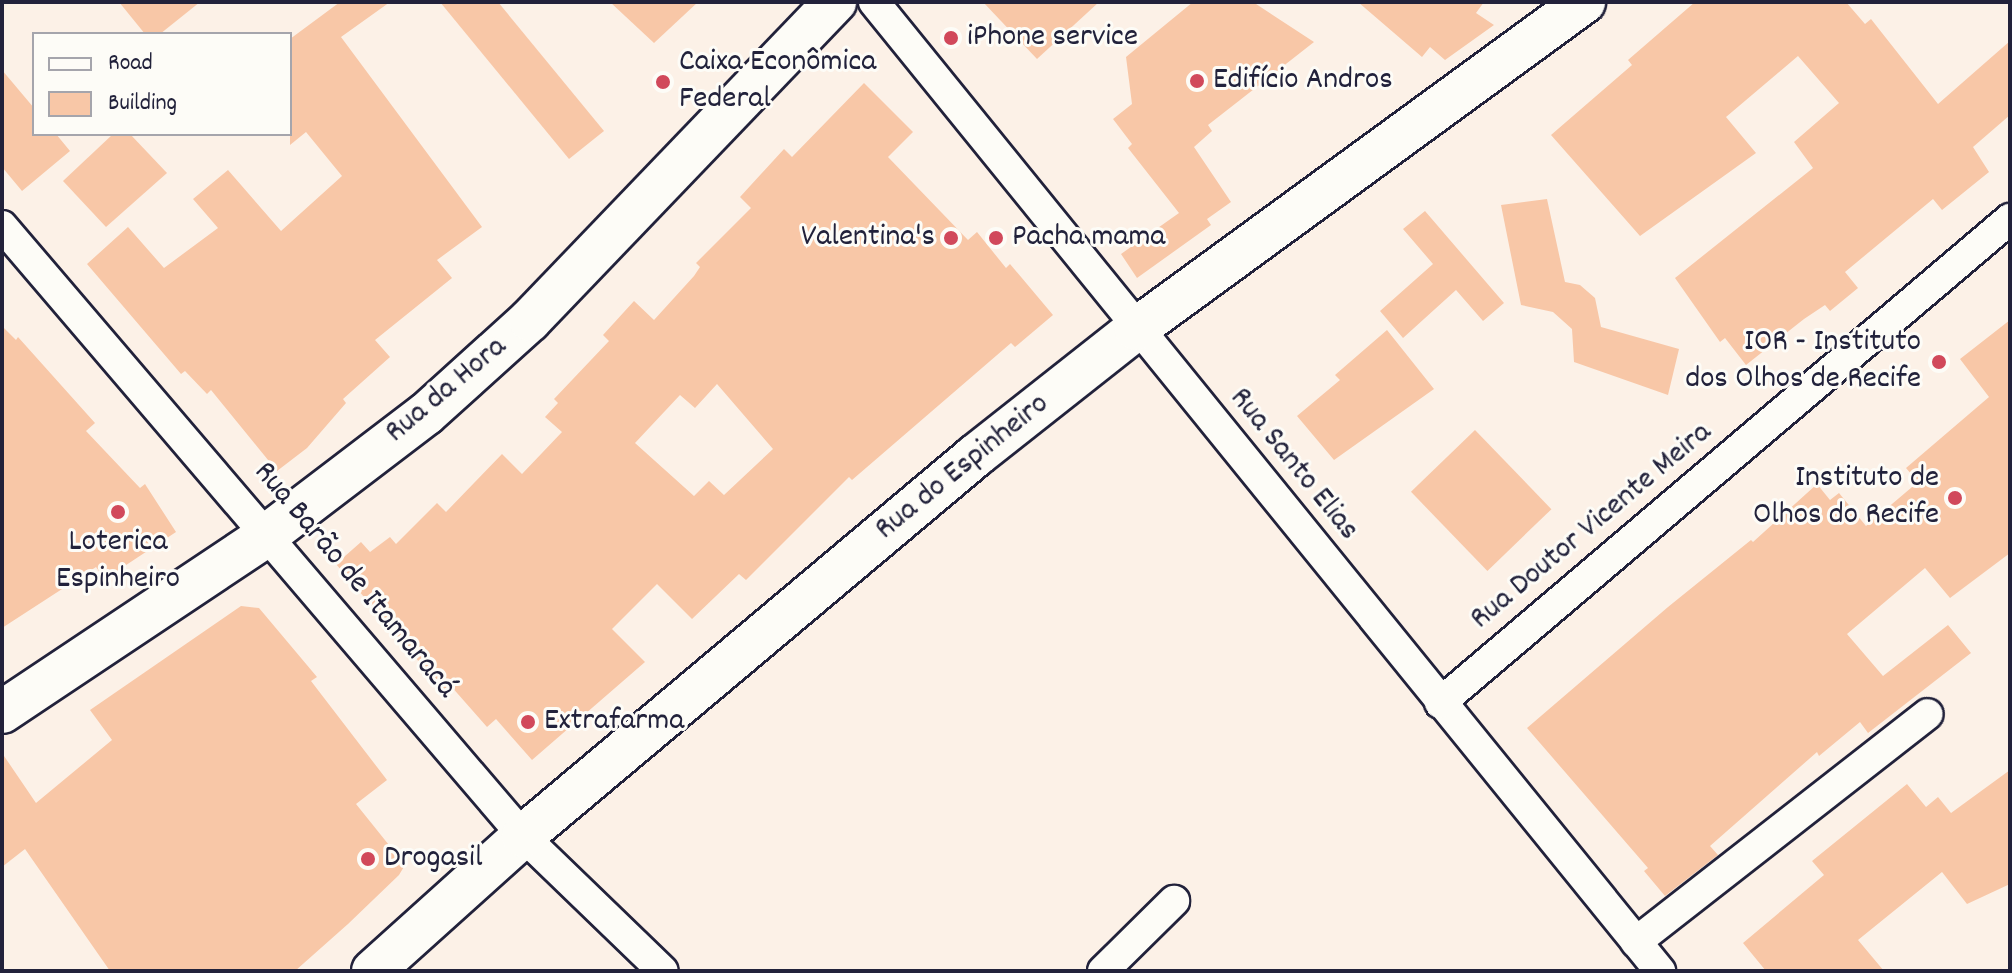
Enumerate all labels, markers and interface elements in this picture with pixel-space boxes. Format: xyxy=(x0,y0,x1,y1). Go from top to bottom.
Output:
place label: iPhone service xyxy=(967,19,1138,57)
marker: iPhone service xyxy=(942,29,960,47)
legend xyxy=(32,32,292,136)
place label: Caixa Econômica Federal xyxy=(679,45,876,120)
text: Road xyxy=(108,47,153,81)
place label: Edifício Andros xyxy=(1213,62,1393,100)
marker: Edifício Andros xyxy=(1188,72,1206,90)
marker: Caixa Econômica Federal xyxy=(654,73,672,91)
text: Building xyxy=(108,87,177,121)
place label: Valentina's xyxy=(801,219,935,257)
place label: Pacha mama xyxy=(1012,219,1165,257)
marker: Valentina's xyxy=(942,229,960,247)
marker: Pacha mama xyxy=(987,229,1005,247)
place label: IOR - Instituto dos Olhos de Recife xyxy=(1685,325,1921,400)
street label: Rua da Hora xyxy=(379,329,515,453)
marker: IOR - Instituto dos Olhos de Recife xyxy=(1928,351,1950,373)
street label: Rua Santo Elias xyxy=(1220,381,1366,549)
street label: Rua do Espinheiro xyxy=(868,386,1058,550)
street label: Rua Doutor Vicente Meira xyxy=(1464,415,1720,639)
street label: Rua Barão de Itamaracá xyxy=(244,455,464,707)
place label: Instituto de Olhos do Recife xyxy=(1753,461,1939,536)
marker: Instituto de Olhos do Recife xyxy=(1946,489,1964,507)
marker: Loterica Espinheiro xyxy=(109,503,127,521)
place label: Loterica Espinheiro xyxy=(56,525,180,600)
place label: Extrafarma xyxy=(544,703,684,741)
marker: Extrafarma xyxy=(519,713,537,731)
place label: Drogasil xyxy=(384,840,483,878)
marker: Drogasil xyxy=(359,850,377,868)

